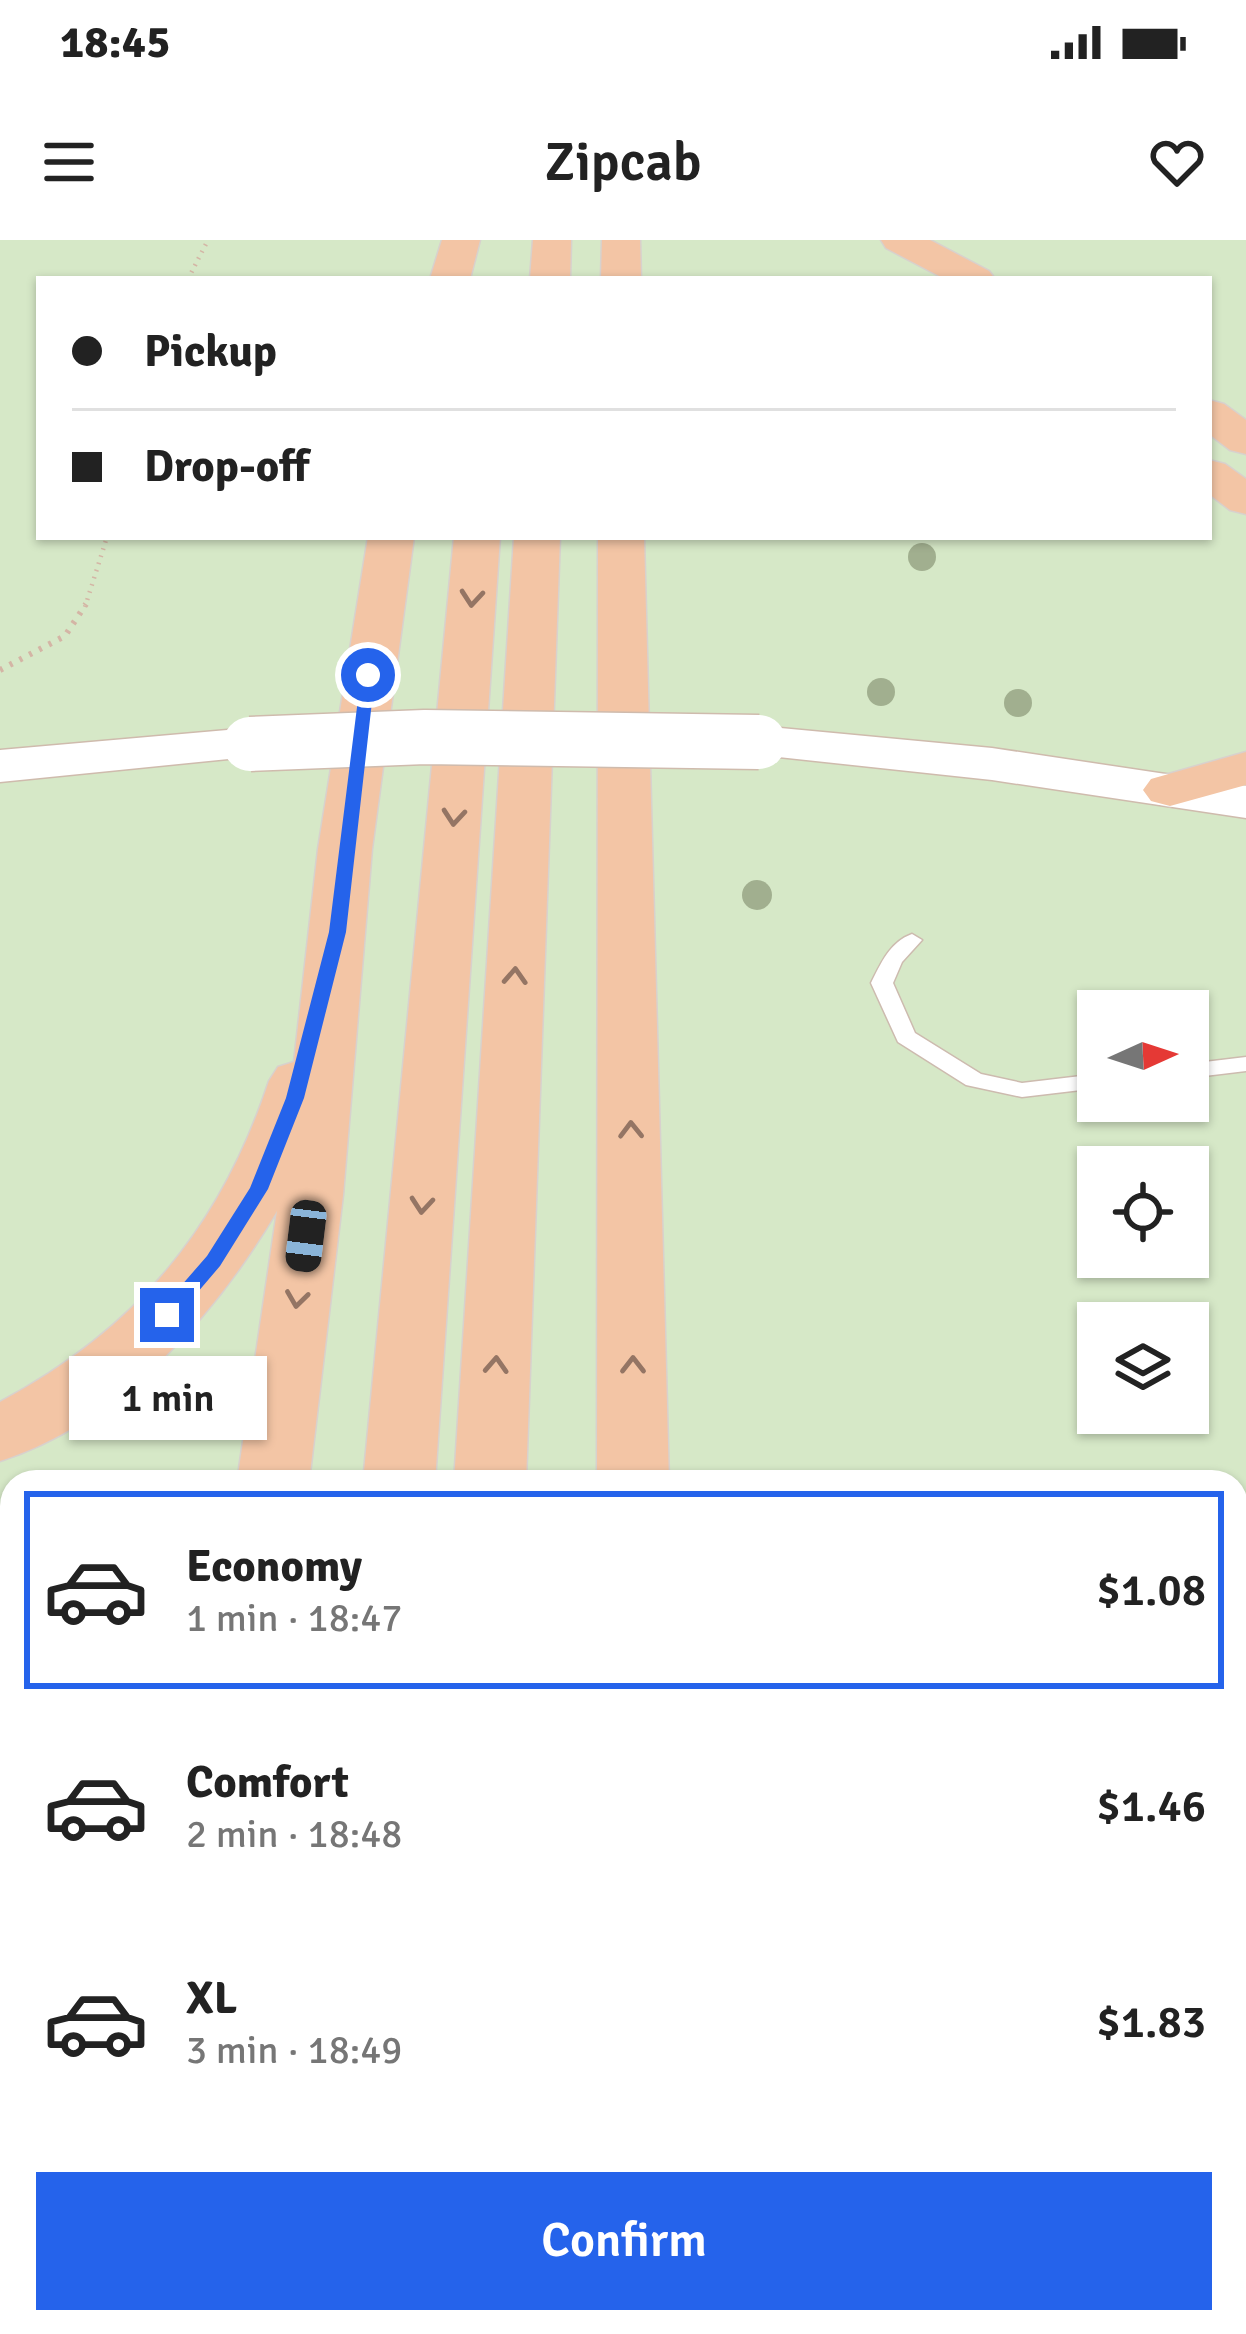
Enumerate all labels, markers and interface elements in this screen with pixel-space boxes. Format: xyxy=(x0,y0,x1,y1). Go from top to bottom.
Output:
text: 18:45 xyxy=(60,15,170,70)
icon: menu xyxy=(36,129,102,195)
text: Zipcab xyxy=(545,129,701,196)
icon: heart xyxy=(1144,129,1210,195)
text: Pickup xyxy=(144,324,277,379)
text: Drop-off xyxy=(144,439,309,494)
one-way arrow xyxy=(459,589,485,608)
route start xyxy=(341,648,395,702)
one-way arrow xyxy=(442,808,468,827)
one-way arrow xyxy=(502,966,528,985)
north arrow xyxy=(1077,990,1209,1122)
map controls xyxy=(1077,990,1209,1434)
one-way arrow xyxy=(619,1120,645,1139)
button: locate xyxy=(1077,1146,1209,1278)
one-way arrow xyxy=(410,1196,435,1215)
car xyxy=(284,1198,328,1274)
route end xyxy=(140,1288,194,1342)
one-way arrow xyxy=(285,1289,311,1309)
button: layers xyxy=(1077,1302,1209,1434)
one-way arrow xyxy=(483,1355,509,1374)
one-way arrow xyxy=(620,1355,646,1373)
callout: 1 min xyxy=(68,1357,266,1441)
text: 1 min xyxy=(121,1374,215,1422)
icon: car xyxy=(42,1536,150,1644)
text: Economy xyxy=(186,1539,362,1594)
text: $1.08 xyxy=(1096,1563,1206,1618)
text: 1 min · 18:47 xyxy=(186,1594,402,1642)
icon: car xyxy=(42,1752,150,1860)
text: Comfort xyxy=(186,1755,349,1810)
text: $1.46 xyxy=(1096,1779,1206,1834)
text: 2 min · 18:48 xyxy=(186,1810,402,1858)
icon: car xyxy=(42,1968,150,2076)
text: XL xyxy=(186,1971,237,2026)
text: $1.83 xyxy=(1096,1995,1206,2050)
text: 3 min · 18:49 xyxy=(186,2026,402,2074)
button: Confirm xyxy=(36,2172,1212,2310)

